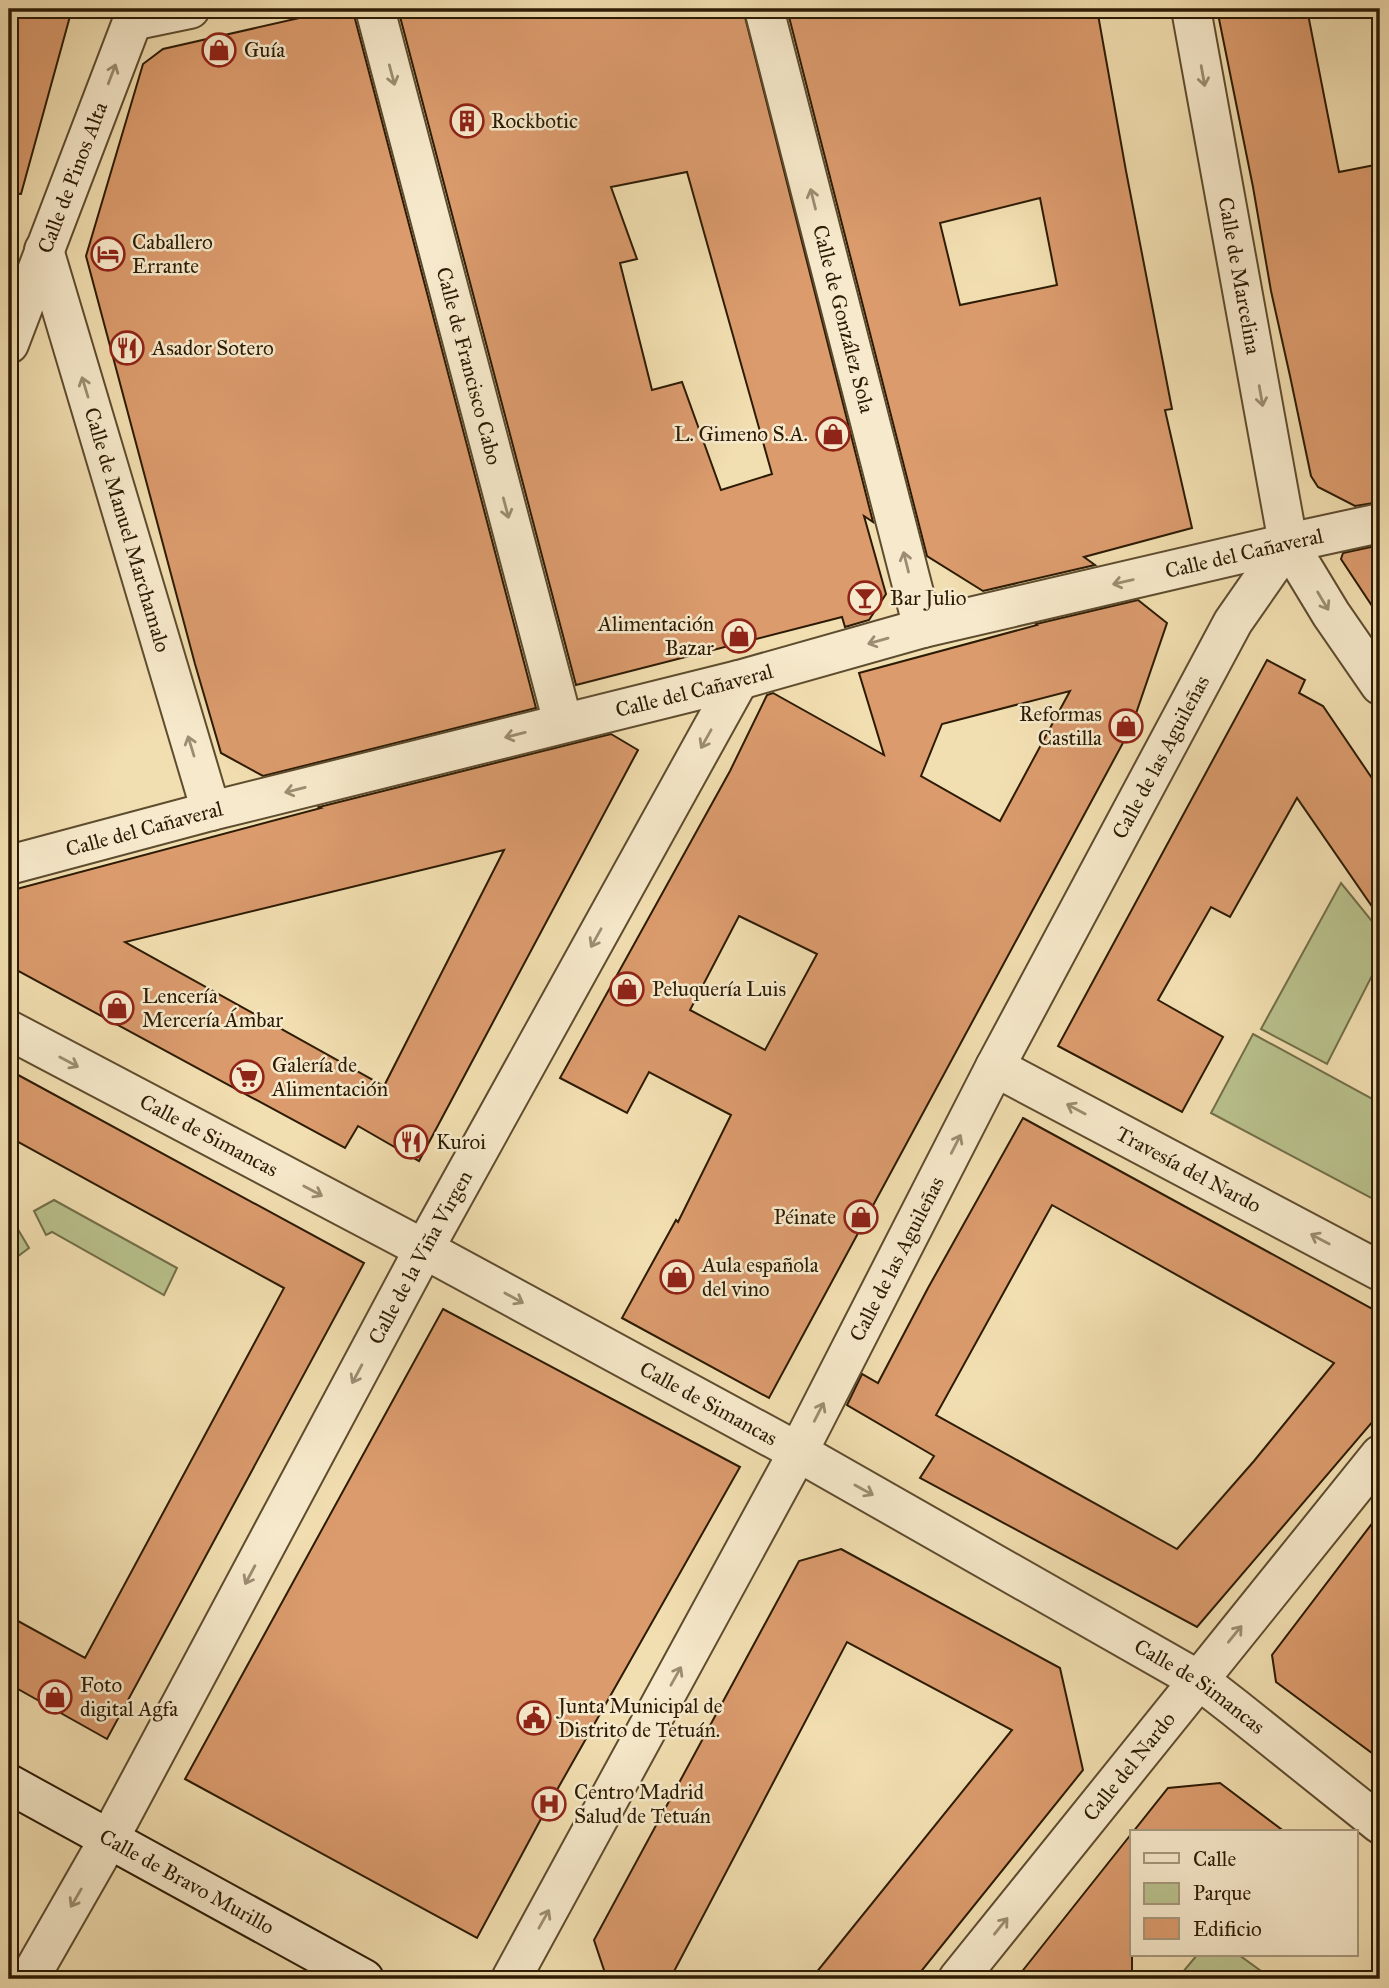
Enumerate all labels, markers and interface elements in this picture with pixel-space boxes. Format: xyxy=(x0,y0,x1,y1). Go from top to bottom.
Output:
shop icon: Guía xyxy=(200,31,238,69)
place label: Guía xyxy=(244,37,285,63)
one-way arrow xyxy=(107,64,119,86)
one-way arrow xyxy=(387,64,400,86)
one-way arrow xyxy=(1197,64,1210,87)
street label: Calle de Pinos Alta xyxy=(32,98,113,257)
building icon: Rockbotic xyxy=(448,102,486,140)
place label: Rockbotic xyxy=(491,108,578,134)
one-way arrow xyxy=(806,188,819,211)
street label: Calle de Marcelina xyxy=(1212,195,1266,356)
street label: Calle de González Sola xyxy=(807,222,880,416)
place label: Caballero Errante xyxy=(132,229,213,279)
hotel icon: Caballero Errante xyxy=(89,235,127,273)
street label: Calle de Francisco Cabo xyxy=(430,264,508,468)
restaurant icon: Asador Sotero xyxy=(108,329,146,367)
place label: Asador Sotero xyxy=(151,335,274,361)
one-way arrow xyxy=(77,376,90,398)
one-way arrow xyxy=(1255,384,1268,407)
street label: Calle de Manuel Marchamalo xyxy=(79,404,176,656)
shop icon: L. Gimeno S.A. xyxy=(814,415,852,453)
place label: L. Gimeno S.A. xyxy=(674,421,808,447)
one-way arrow xyxy=(500,496,513,519)
street label: Calle del Cañaveral xyxy=(1162,523,1326,584)
one-way arrow xyxy=(899,551,912,574)
one-way arrow xyxy=(1112,576,1134,589)
bar icon: Bar Julio xyxy=(846,579,884,617)
place label: Bar Julio xyxy=(890,585,967,611)
one-way arrow xyxy=(1317,591,1331,611)
place label: Alimentación Bazar xyxy=(597,611,714,661)
shop icon: Alimentación Bazar xyxy=(720,617,758,655)
one-way arrow xyxy=(867,635,889,648)
street label: Calle del Cañaveral xyxy=(613,658,776,723)
street label: Calle de las Aguileñas xyxy=(1106,671,1215,843)
place label: Reformas Castilla xyxy=(1019,701,1102,751)
shop icon: Reformas Castilla xyxy=(1107,707,1145,745)
one-way arrow xyxy=(504,729,527,742)
one-way arrow xyxy=(699,729,713,749)
one-way arrow xyxy=(184,735,197,757)
one-way arrow xyxy=(284,784,306,797)
street label: Calle del Cañaveral xyxy=(63,795,226,862)
one-way arrow xyxy=(589,928,603,948)
shop icon: Peluquería Luis xyxy=(608,970,646,1008)
place label: Peluquería Luis xyxy=(652,976,786,1002)
place label: Lencería Mercería Ámbar xyxy=(142,983,283,1033)
shop icon: Lencería Mercería Ámbar xyxy=(98,989,136,1027)
place label: Galería de Alimentación xyxy=(271,1052,388,1102)
one-way arrow xyxy=(58,1055,79,1069)
supermarket icon: Galería de Alimentación xyxy=(228,1058,266,1096)
street label: Calle de Simancas xyxy=(135,1088,283,1183)
one-way arrow xyxy=(1066,1102,1086,1116)
street label: Travesía del Nardo xyxy=(1111,1120,1266,1219)
restaurant icon: Kuroi xyxy=(392,1123,430,1161)
place label: Kuroi xyxy=(436,1129,486,1155)
one-way arrow xyxy=(950,1134,964,1155)
street label: Calle de la Viña Virgen xyxy=(363,1166,478,1349)
street label: Calle de las Aguileñas xyxy=(844,1172,950,1346)
one-way arrow xyxy=(302,1185,323,1199)
shop icon: Péinate xyxy=(842,1198,880,1236)
place label: Péinate xyxy=(774,1204,836,1230)
one-way arrow xyxy=(1310,1232,1331,1245)
place label: Aula española del vino xyxy=(701,1252,819,1302)
shop icon: Aula española del vino xyxy=(658,1258,696,1296)
one-way arrow xyxy=(503,1292,524,1306)
street label: Calle de Simancas xyxy=(635,1356,782,1451)
one-way arrow xyxy=(350,1363,363,1384)
one-way arrow xyxy=(813,1402,827,1423)
one-way arrow xyxy=(853,1484,874,1497)
one-way arrow xyxy=(242,1564,256,1584)
one-way arrow xyxy=(1228,1626,1243,1644)
street label: Calle de Simancas xyxy=(1129,1633,1270,1740)
one-way arrow xyxy=(669,1667,683,1687)
place label: Foto digital Agfa xyxy=(80,1672,178,1722)
shop icon: Foto digital Agfa xyxy=(36,1678,74,1716)
place label: Junta Municipal de Distrito de Tetuán. xyxy=(556,1693,723,1743)
public building icon: Junta Municipal de Distrito de Tetuán. xyxy=(515,1699,553,1737)
street label: Calle del Nardo xyxy=(1078,1706,1181,1826)
place label: Centro Madrid Salud de Tetuán xyxy=(574,1779,711,1829)
hospital icon: Centro Madrid Salud de Tetuán xyxy=(530,1785,568,1823)
street label: Calle de Bravo Murillo xyxy=(95,1823,279,1940)
legend xyxy=(1130,1830,1358,1956)
text: Calle xyxy=(1193,1846,1236,1872)
text: Parque xyxy=(1193,1880,1252,1906)
one-way arrow xyxy=(69,1887,82,1908)
one-way arrow xyxy=(537,1910,551,1930)
text: Edificio xyxy=(1193,1916,1262,1942)
one-way arrow xyxy=(993,1918,1008,1936)

